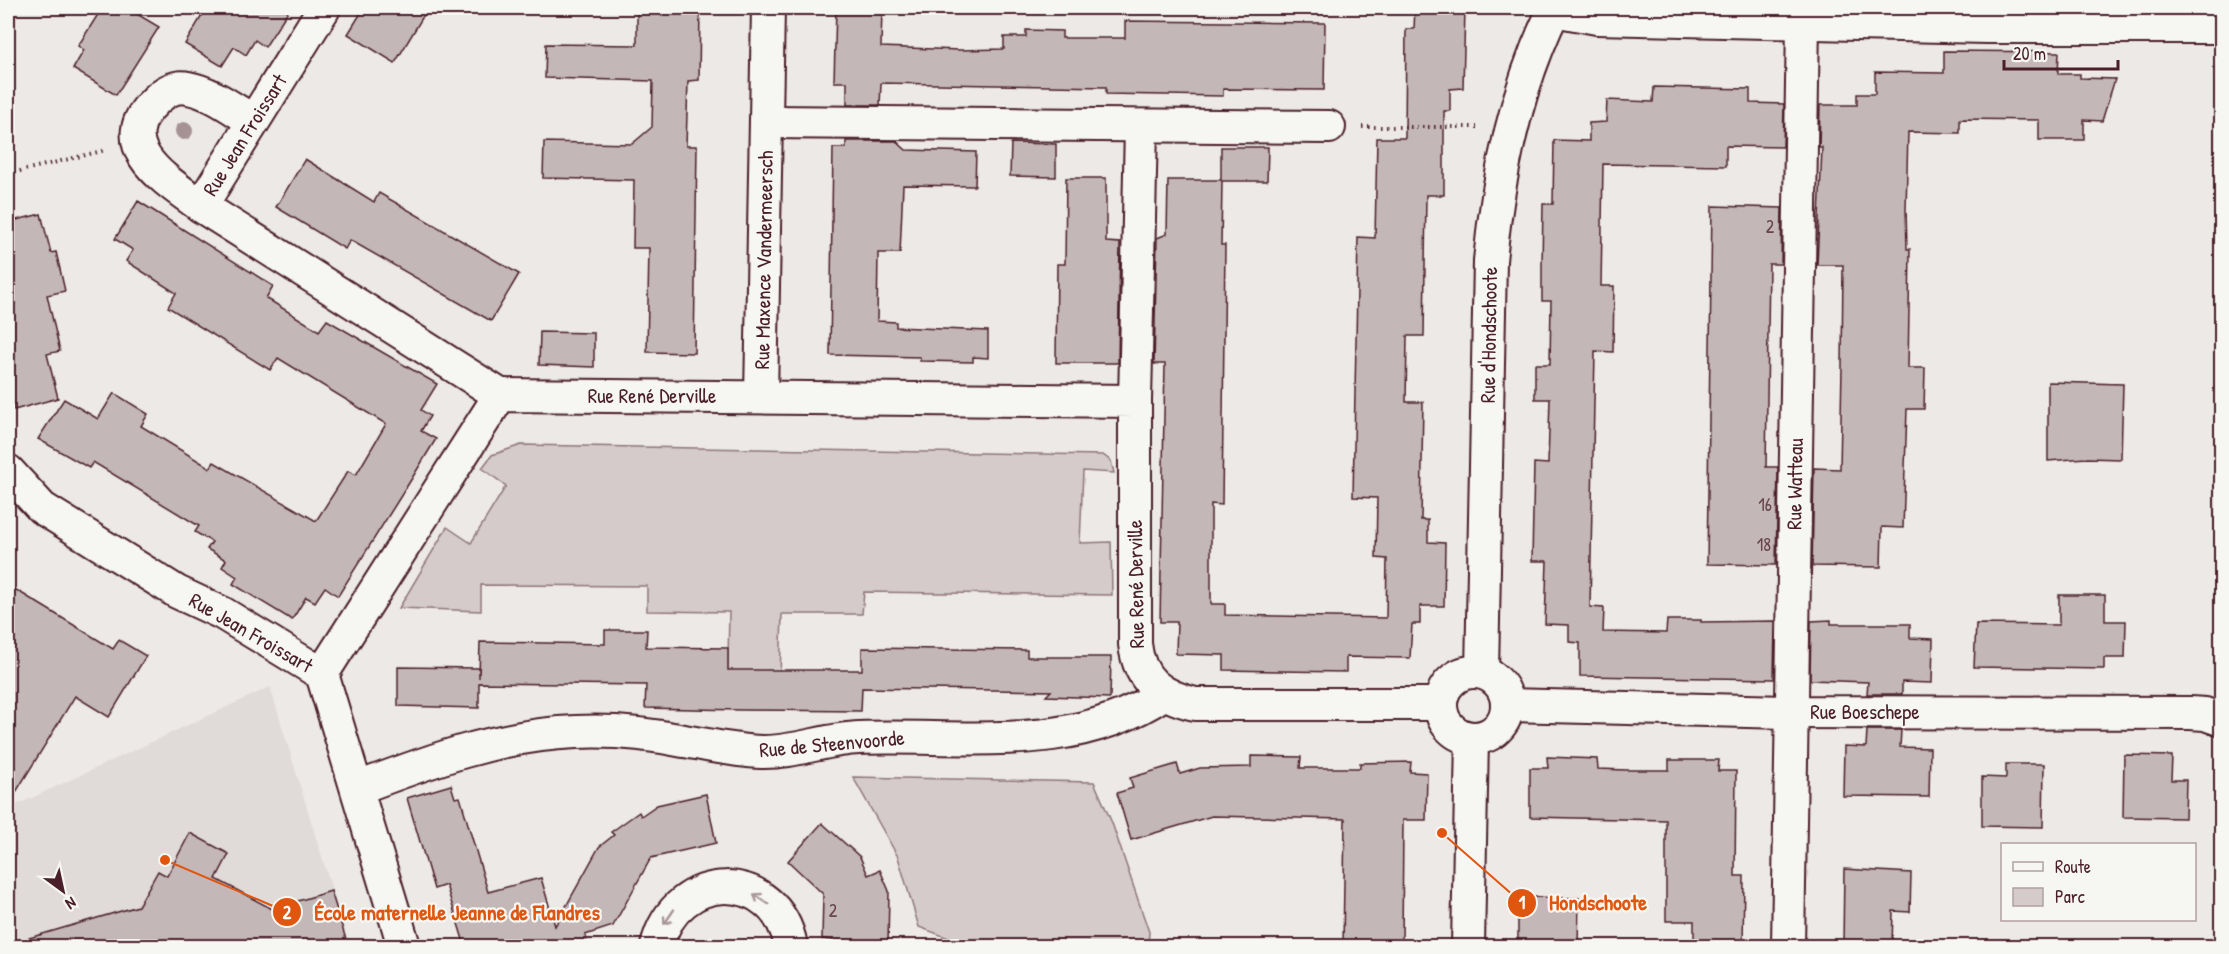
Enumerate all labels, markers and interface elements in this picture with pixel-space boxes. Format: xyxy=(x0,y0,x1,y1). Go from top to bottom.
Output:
scale bar xyxy=(2004,33,2118,71)
text: 20 m xyxy=(2013,41,2046,66)
street label: Rue Jean Froissart xyxy=(196,68,294,201)
street label: Rue Maxence Vandermeersch xyxy=(747,150,780,370)
house number: 2 xyxy=(1766,214,1775,239)
street label: Rue d'Hondschoote xyxy=(1473,267,1504,403)
street label: Rue René Derville xyxy=(588,381,716,410)
street label: Rue Watteau xyxy=(1779,437,1810,530)
house number: 16 xyxy=(1758,492,1772,517)
street label: Rue René Derville xyxy=(1120,519,1151,649)
house number: 18 xyxy=(1757,532,1771,557)
street label: Rue Jean Froissart xyxy=(184,585,319,680)
street label: Rue Boeschepe xyxy=(1810,697,1920,726)
street label: Rue de Steenvoorde xyxy=(758,723,906,764)
legend xyxy=(2001,843,2196,921)
text: Route xyxy=(2055,854,2091,879)
north arrow xyxy=(33,861,93,921)
callout: Hondschoote xyxy=(1507,883,1659,923)
text: Parc xyxy=(2055,884,2085,909)
text: Hondschoote xyxy=(1549,887,1647,917)
text: 1 xyxy=(1519,890,1526,915)
text: N xyxy=(61,892,81,915)
callout: École maternelle Jeanne de Flandres xyxy=(272,892,612,932)
one-way arrow xyxy=(753,893,770,906)
text: École maternelle Jeanne de Flandres xyxy=(314,897,600,927)
house number: 2 xyxy=(829,898,838,923)
text: 2 xyxy=(283,900,292,925)
one-way arrow xyxy=(663,908,675,925)

